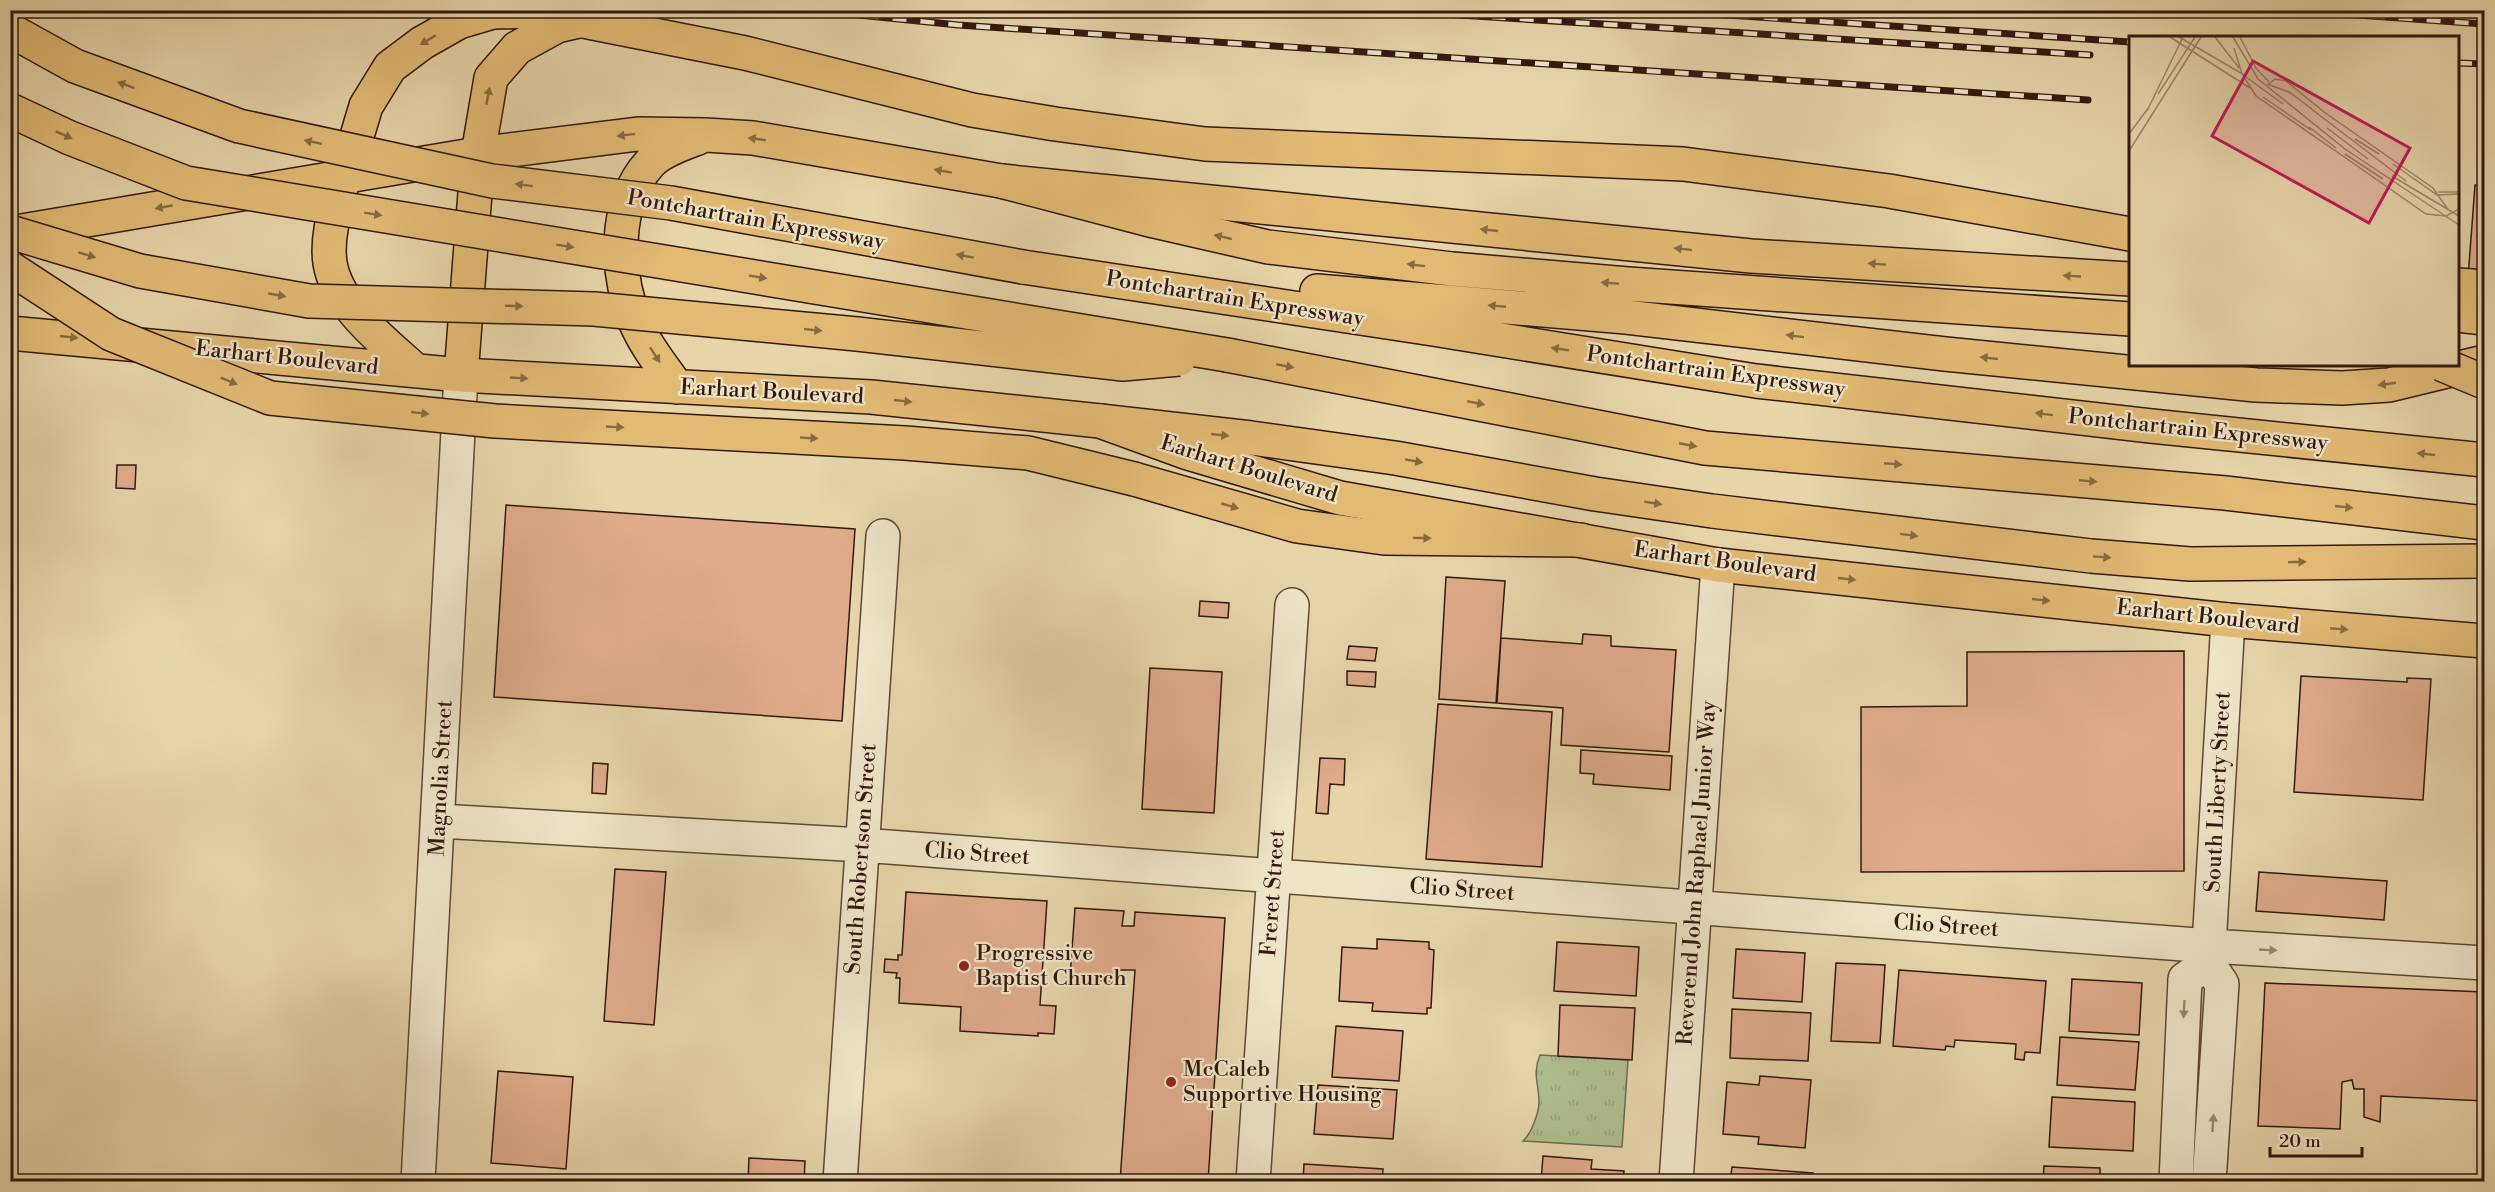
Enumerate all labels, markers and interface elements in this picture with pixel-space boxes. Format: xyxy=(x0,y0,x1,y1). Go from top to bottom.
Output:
one-way arrow xyxy=(420,35,436,46)
inset map xyxy=(2129,36,2459,366)
one-way arrow xyxy=(117,79,135,89)
one-way arrow xyxy=(484,86,493,105)
one-way arrow xyxy=(55,130,73,140)
one-way arrow xyxy=(617,131,636,140)
one-way arrow xyxy=(747,134,766,143)
one-way arrow xyxy=(303,136,322,146)
one-way arrow xyxy=(933,166,952,175)
one-way arrow xyxy=(514,180,533,190)
street label: Pontchartrain Expressway xyxy=(625,184,887,256)
one-way arrow xyxy=(154,202,173,211)
one-way arrow xyxy=(364,209,383,218)
one-way arrow xyxy=(1479,225,1498,235)
one-way arrow xyxy=(1213,232,1232,241)
one-way arrow xyxy=(556,241,575,250)
one-way arrow xyxy=(1674,244,1693,254)
one-way arrow xyxy=(78,251,96,260)
one-way arrow xyxy=(955,252,974,261)
one-way arrow xyxy=(1868,259,1887,268)
one-way arrow xyxy=(1406,260,1425,270)
street label: Pontchartrain Expressway xyxy=(1104,265,1366,333)
one-way arrow xyxy=(2063,271,2082,281)
one-way arrow xyxy=(748,273,767,282)
one-way arrow xyxy=(1600,278,1619,288)
one-way arrow xyxy=(268,291,287,300)
one-way arrow xyxy=(1487,301,1506,311)
one-way arrow xyxy=(504,302,523,311)
one-way arrow xyxy=(803,325,822,335)
one-way arrow xyxy=(1785,331,1804,341)
one-way arrow xyxy=(59,332,78,342)
street label: Earhart Boulevard xyxy=(194,335,380,381)
street label: Pontchartrain Expressway xyxy=(1585,340,1848,404)
one-way arrow xyxy=(1550,345,1569,354)
one-way arrow xyxy=(649,347,660,363)
one-way arrow xyxy=(1979,353,1998,363)
one-way arrow xyxy=(1275,362,1294,371)
one-way arrow xyxy=(510,374,529,383)
street label: Earhart Boulevard xyxy=(679,374,865,410)
one-way arrow xyxy=(220,377,238,387)
one-way arrow xyxy=(2377,380,2396,389)
one-way arrow xyxy=(894,396,913,405)
one-way arrow xyxy=(1467,399,1486,408)
street label: Pontchartrain Expressway xyxy=(2067,403,2330,457)
one-way arrow xyxy=(411,408,430,418)
one-way arrow xyxy=(2035,409,2054,419)
one-way arrow xyxy=(605,423,624,432)
street label: Earhart Boulevard xyxy=(1157,429,1341,509)
one-way arrow xyxy=(1211,430,1230,439)
one-way arrow xyxy=(800,433,819,442)
one-way arrow xyxy=(1679,441,1698,450)
one-way arrow xyxy=(2417,449,2436,459)
one-way arrow xyxy=(1404,457,1423,466)
one-way arrow xyxy=(1884,460,1903,469)
one-way arrow xyxy=(2078,476,2097,486)
one-way arrow xyxy=(1643,498,1662,507)
one-way arrow xyxy=(1221,502,1239,511)
one-way arrow xyxy=(2335,502,2354,512)
one-way arrow xyxy=(1899,530,1918,539)
one-way arrow xyxy=(1412,533,1431,543)
street label: Earhart Boulevard xyxy=(1632,536,1818,588)
one-way arrow xyxy=(2093,552,2112,562)
one-way arrow xyxy=(2288,558,2307,567)
one-way arrow xyxy=(1837,574,1856,584)
street label: Earhart Boulevard xyxy=(2115,594,2301,640)
one-way arrow xyxy=(2031,595,2050,605)
one-way arrow xyxy=(2330,625,2349,634)
street label: South Liberty Street xyxy=(2199,690,2237,893)
street label: Magnolia Street xyxy=(423,699,459,857)
street label: Reverend John Raphael Junior Way xyxy=(1671,699,1723,1046)
street label: South Robertson Street xyxy=(839,742,883,975)
street label: Freret Street xyxy=(1255,828,1291,957)
street label: Clio Street xyxy=(923,837,1031,871)
street label: Clio Street xyxy=(1408,873,1516,907)
street label: Clio Street xyxy=(1892,909,2000,943)
place label: Progressive Baptist Church xyxy=(975,940,1127,992)
one-way arrow xyxy=(2258,945,2277,955)
marker: Progressive Baptist Church xyxy=(957,959,971,973)
one-way arrow xyxy=(2179,1000,2188,1019)
place label: McCaleb Supportive Housing xyxy=(1183,1056,1382,1108)
marker: McCaleb Supportive Housing xyxy=(1164,1075,1178,1089)
one-way arrow xyxy=(2208,1114,2218,1133)
scale bar xyxy=(2270,1120,2362,1158)
text: 20 m xyxy=(2279,1130,2321,1153)

